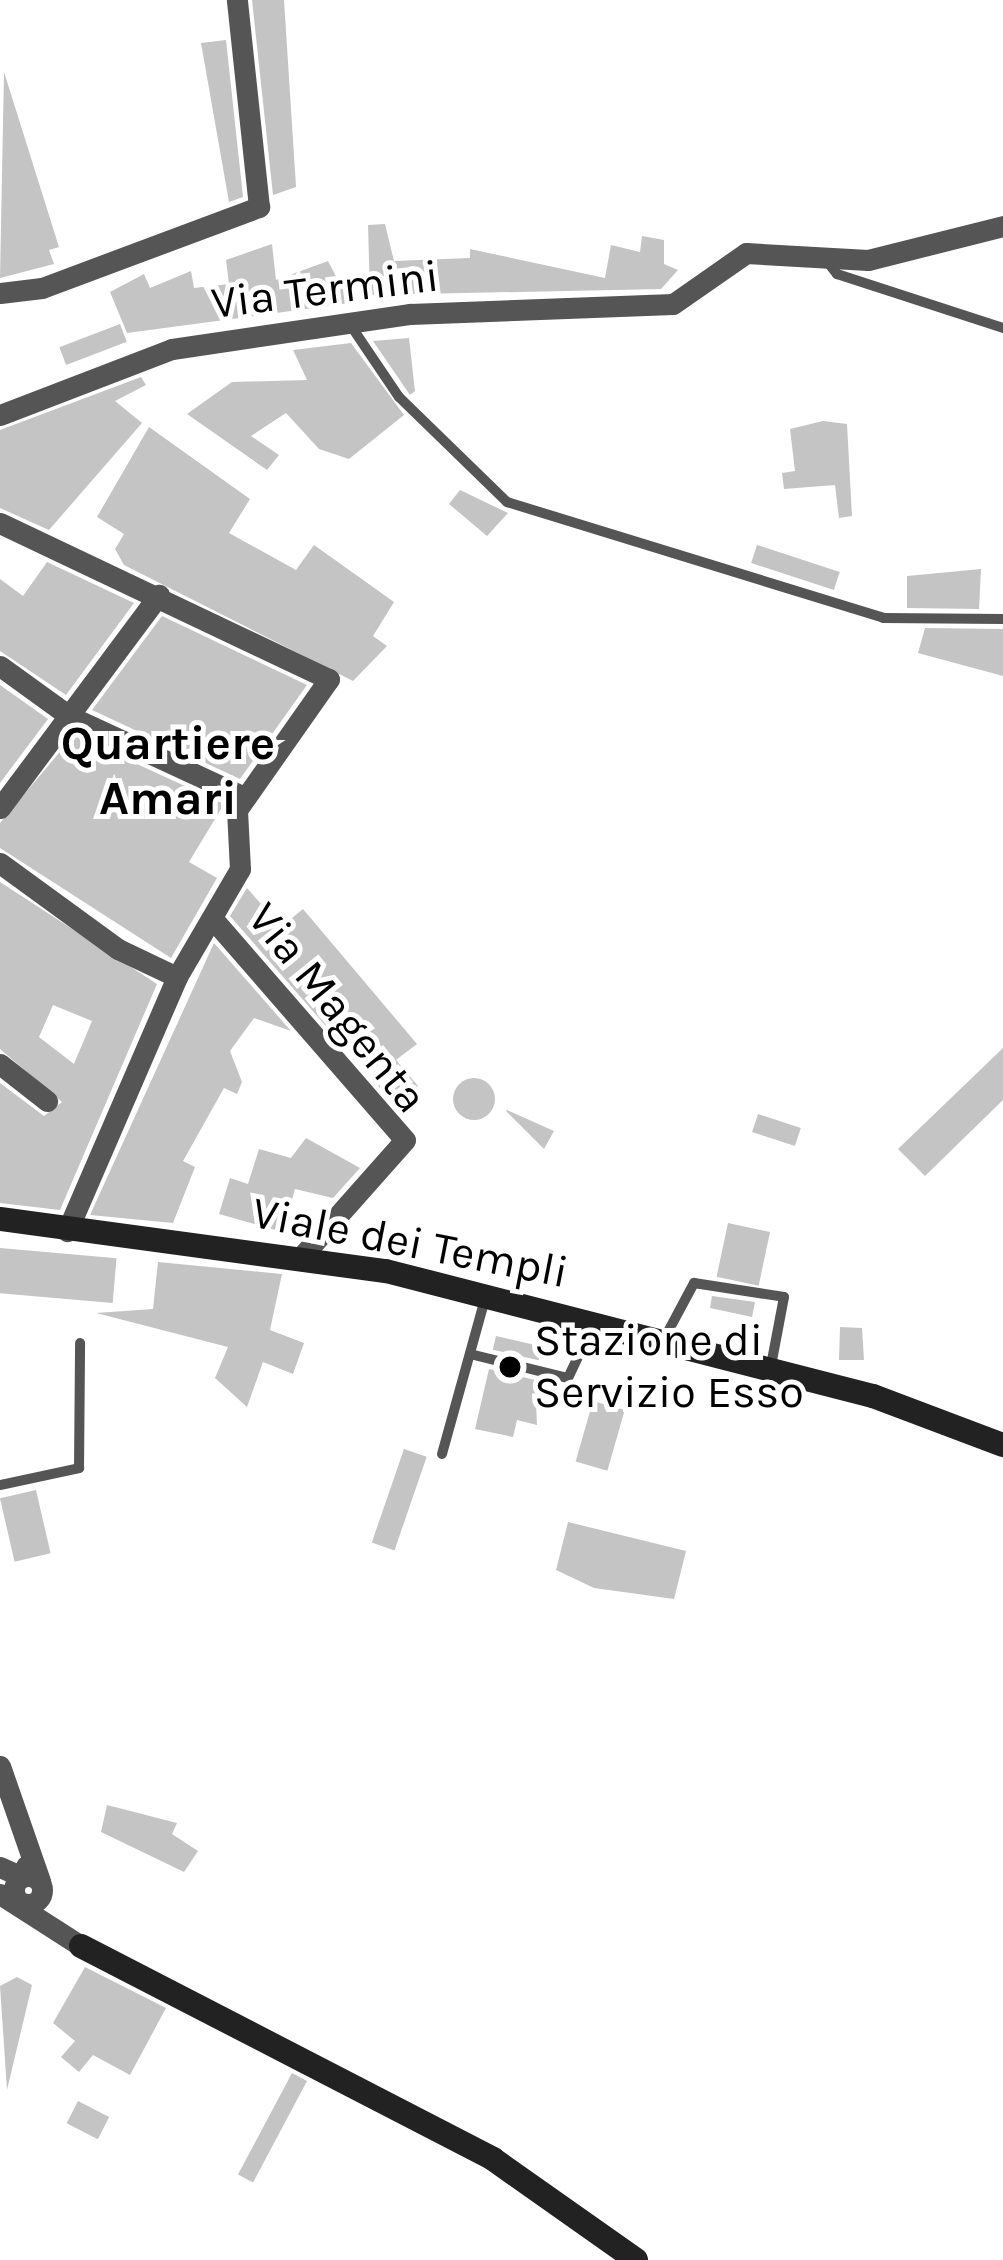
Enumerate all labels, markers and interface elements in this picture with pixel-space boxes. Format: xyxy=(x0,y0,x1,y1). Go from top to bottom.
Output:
street label: Via Termini xyxy=(208,249,442,331)
district label: Quartiere Amari xyxy=(61,714,275,827)
street label: Via Magenta xyxy=(236,892,438,1124)
street label: Viale dei Templi xyxy=(248,1186,572,1300)
place label: Stazione di Servizio Esso xyxy=(534,1314,804,1420)
marker: Stazione di Servizio Esso xyxy=(497,1354,523,1380)

